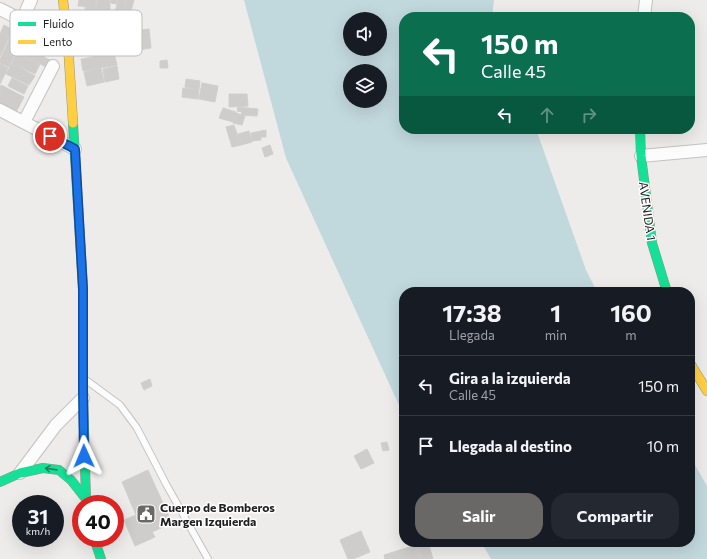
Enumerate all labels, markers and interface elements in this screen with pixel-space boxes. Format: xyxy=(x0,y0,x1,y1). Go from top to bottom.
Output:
legend xyxy=(10,10,142,56)
map controls xyxy=(343,12,387,108)
button: sound xyxy=(343,12,387,56)
text: Fluido xyxy=(43,17,74,30)
text: 150 m xyxy=(481,26,558,60)
icon: left xyxy=(415,28,467,80)
text: Lento xyxy=(43,35,73,48)
text: Calle 45 xyxy=(481,60,546,82)
button: layers xyxy=(343,64,387,108)
icon: left xyxy=(494,104,516,126)
icon: ahead xyxy=(536,104,558,126)
icon: right xyxy=(578,104,600,126)
pin xyxy=(33,119,67,153)
icon: arrive xyxy=(39,125,61,147)
street label: AVENIDA 1 xyxy=(637,181,659,241)
text: 17:38 xyxy=(442,298,501,327)
text: 1 xyxy=(550,298,561,327)
text: 160 xyxy=(610,298,652,327)
text: Llegada xyxy=(449,327,495,343)
text: min xyxy=(545,327,567,343)
text: m xyxy=(625,327,637,343)
text: Gira a la izquierda xyxy=(449,369,571,387)
icon: left xyxy=(415,375,437,397)
text: 150 m xyxy=(638,377,679,395)
text: Calle 45 xyxy=(449,387,496,403)
position arrow xyxy=(63,435,105,477)
icon: arrive xyxy=(415,435,437,457)
text: Llegada al destino xyxy=(449,437,572,455)
text: 10 m xyxy=(647,437,679,455)
one-way arrow xyxy=(45,465,58,473)
button: Salir xyxy=(415,493,543,539)
button: Compartir xyxy=(551,493,679,539)
speed limit sign: 40 xyxy=(72,495,124,547)
place label: Cuerpo de Bomberos Margen Izquierda xyxy=(160,500,275,528)
public building icon: Cuerpo de Bomberos Margen Izquierda xyxy=(135,503,157,525)
text: 31 xyxy=(28,504,48,528)
text: km/h xyxy=(26,525,50,537)

